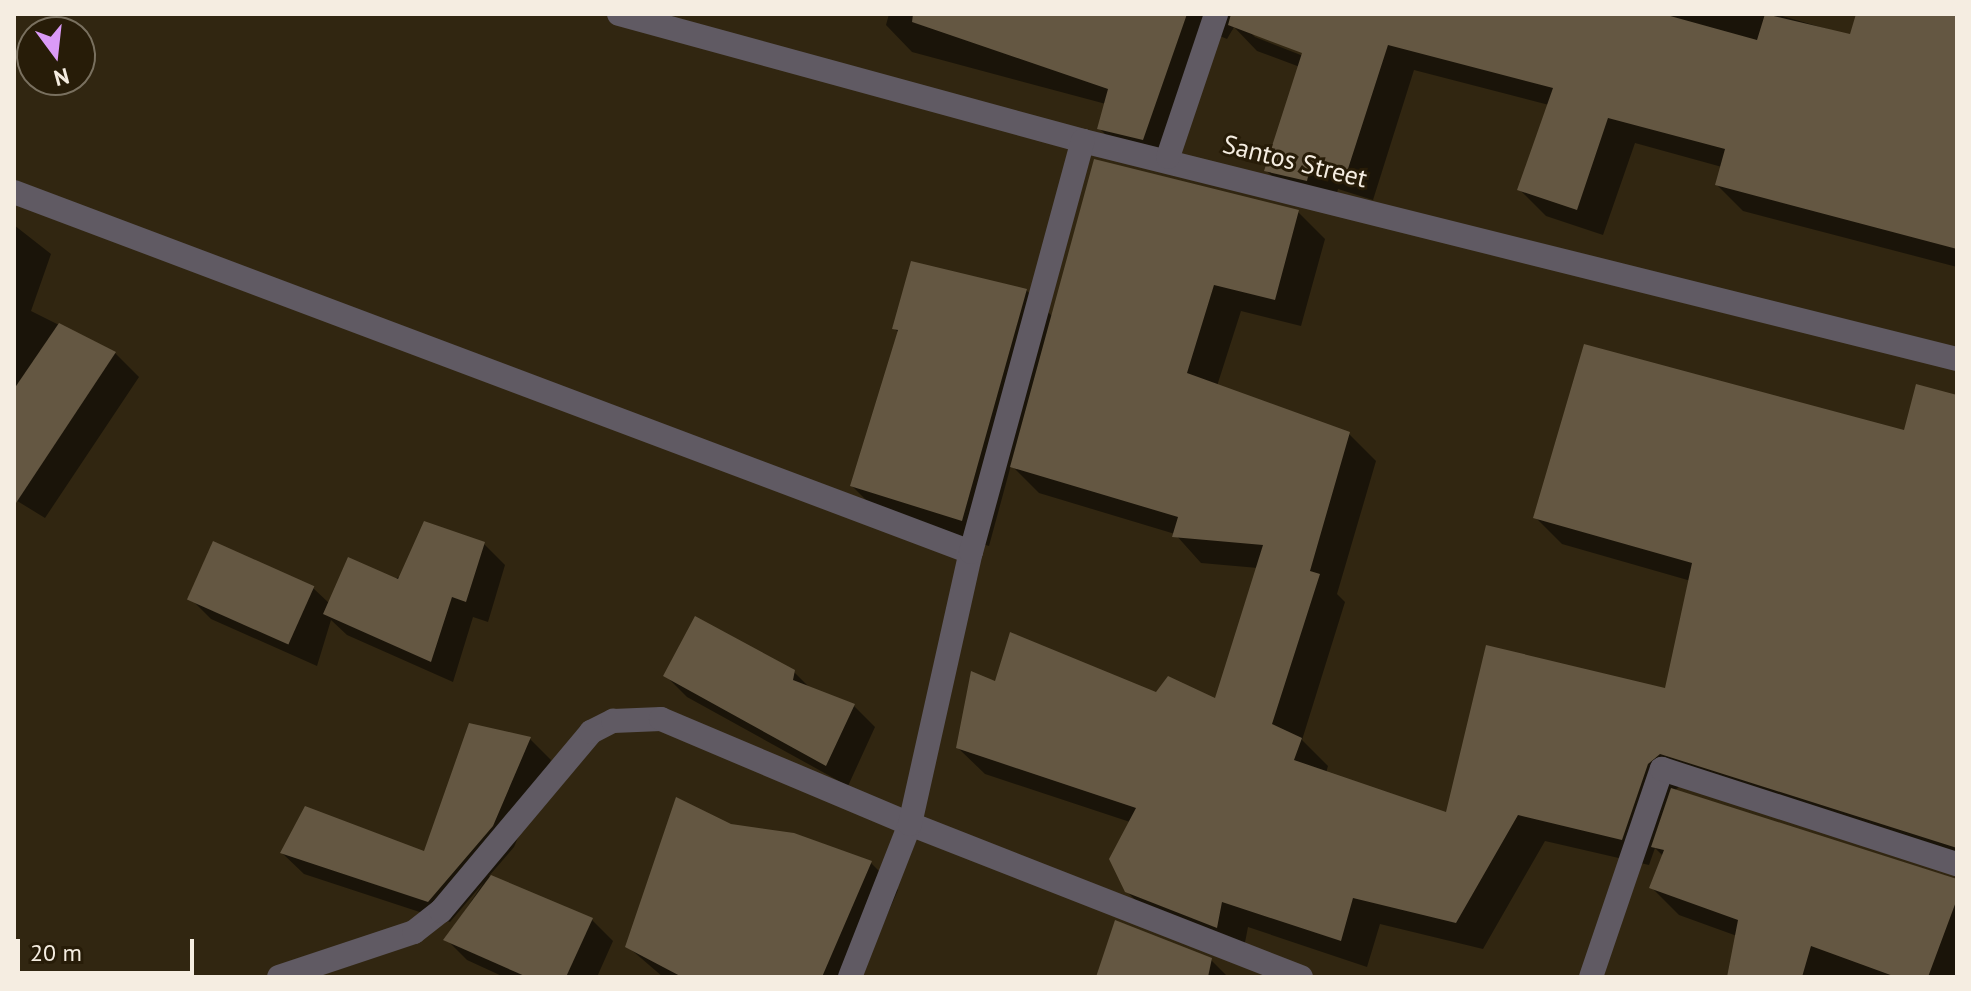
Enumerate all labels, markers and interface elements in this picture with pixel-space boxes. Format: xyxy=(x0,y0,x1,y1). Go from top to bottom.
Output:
north arrow xyxy=(16,16,96,96)
text: N xyxy=(51,62,72,93)
street label: Santos Street xyxy=(1220,128,1370,194)
scale bar xyxy=(20,923,198,973)
text: 20 m xyxy=(30,937,82,968)

